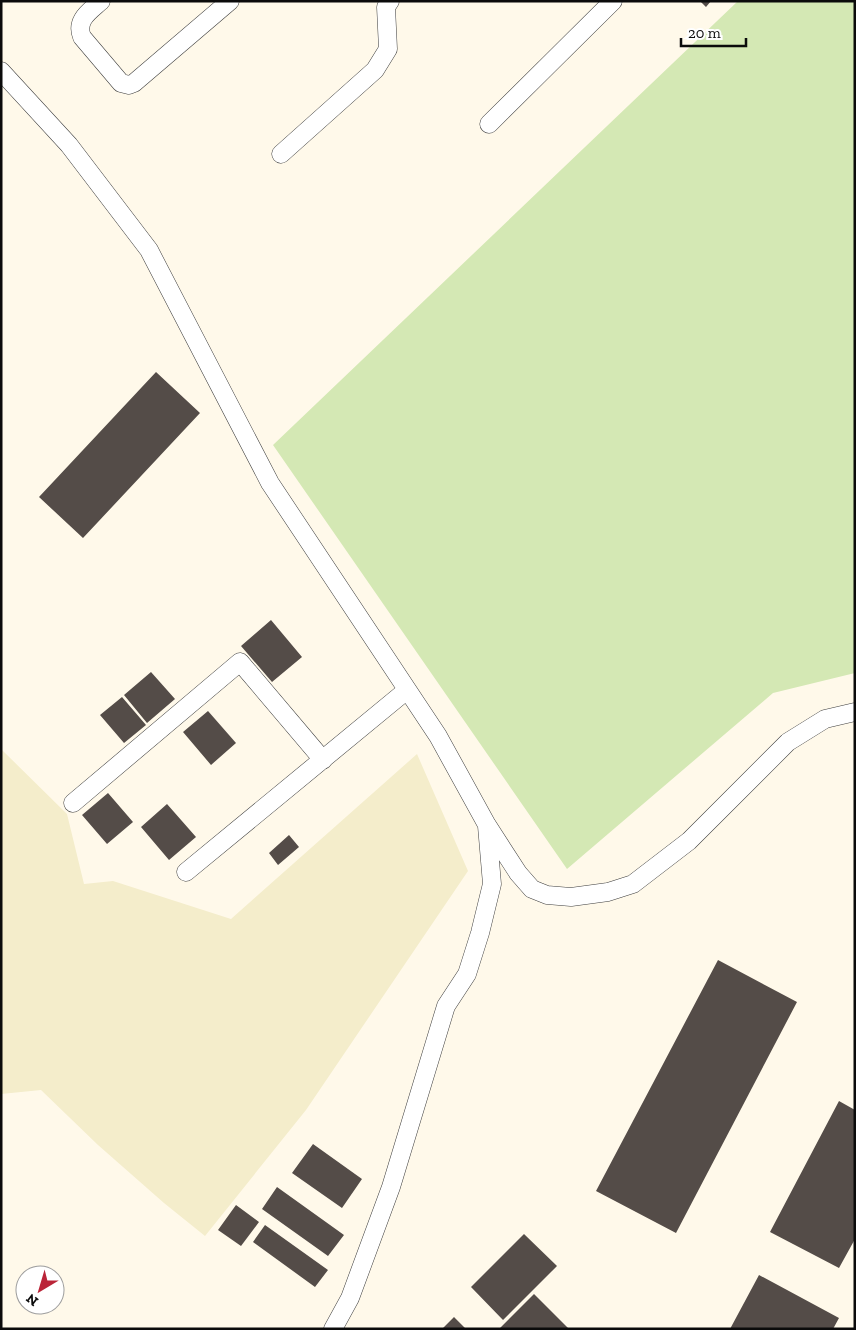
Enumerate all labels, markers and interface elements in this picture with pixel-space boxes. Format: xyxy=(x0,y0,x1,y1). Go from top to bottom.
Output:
scale bar xyxy=(681,15,746,47)
text: 20 m xyxy=(688,24,721,42)
north arrow xyxy=(15,1265,65,1315)
text: N xyxy=(23,1290,42,1310)

